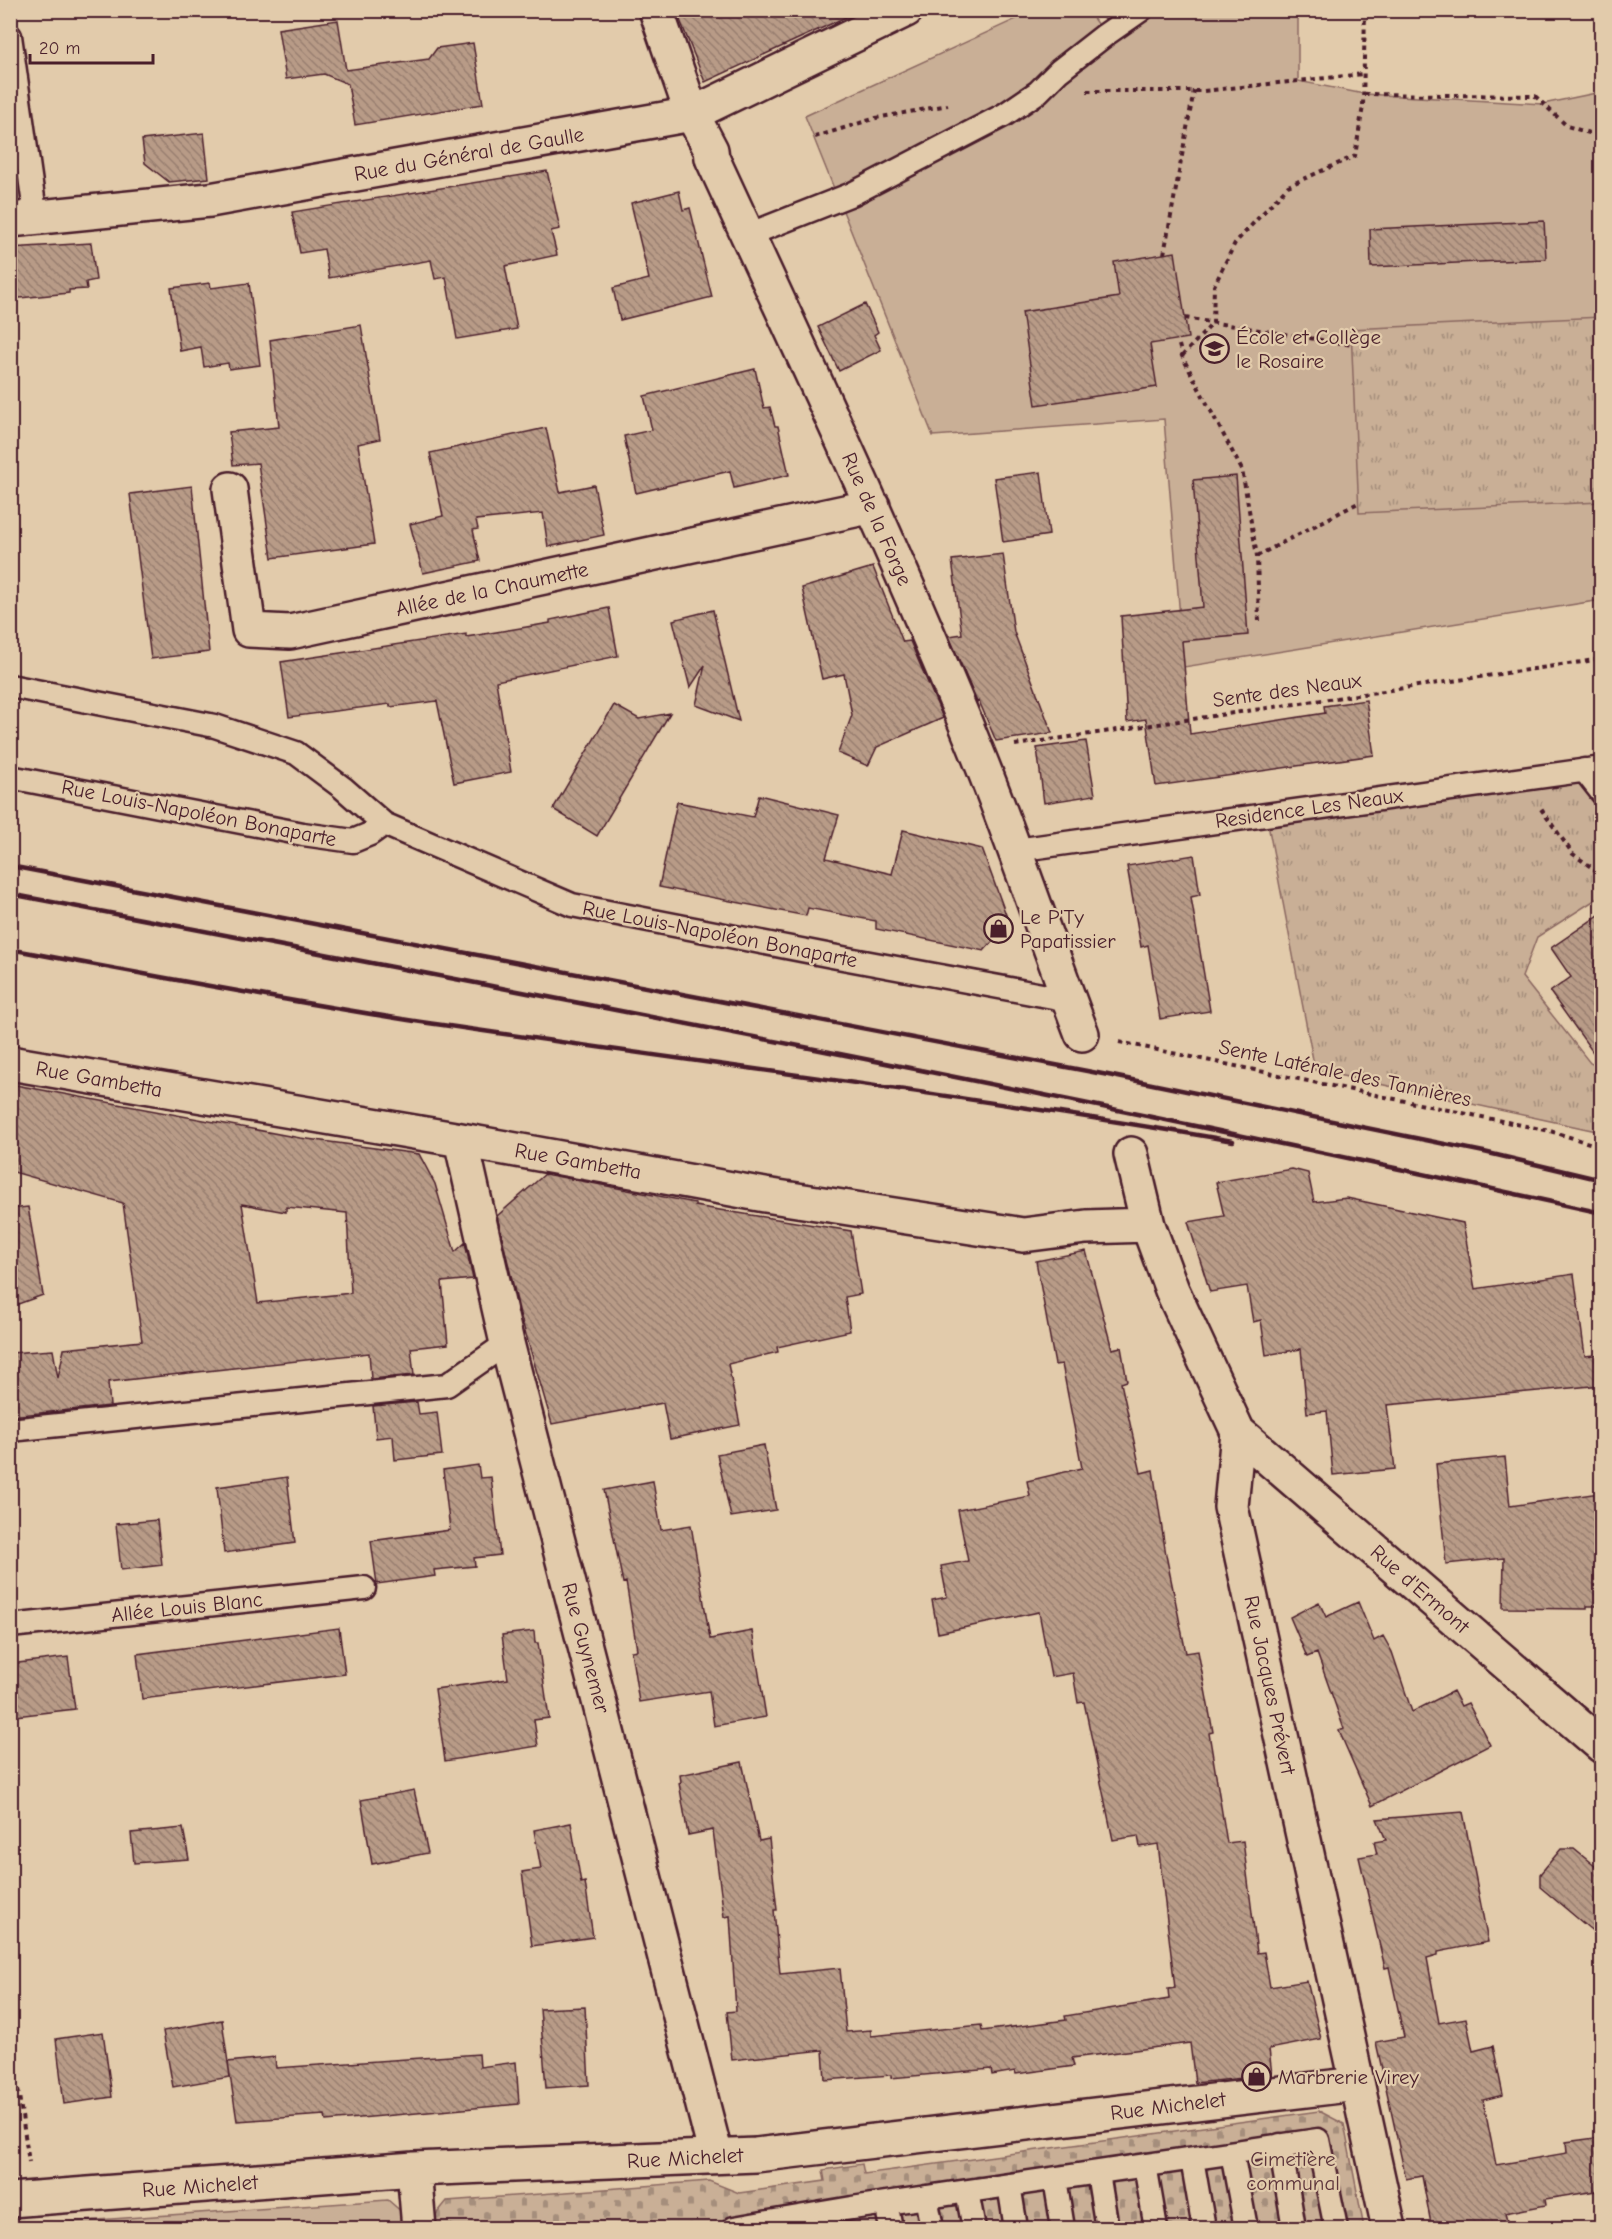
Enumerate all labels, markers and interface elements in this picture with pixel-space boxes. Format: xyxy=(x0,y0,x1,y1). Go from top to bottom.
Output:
scale bar xyxy=(30,27,153,65)
text: 20 m xyxy=(39,38,80,59)
street label: Rue du Général de Gaulle xyxy=(352,122,586,186)
place label: École et Collège le Rosaire xyxy=(1236,325,1381,373)
school or university icon: École et Collège le Rosaire xyxy=(1199,333,1231,365)
street label: Rue de la Forge xyxy=(837,449,917,589)
street label: Allée de la Chaumette xyxy=(394,557,590,621)
street label: Sente des Neaux xyxy=(1211,668,1363,712)
street label: Rue Louis-Napoléon Bonaparte xyxy=(60,775,338,851)
street label: Residence Les Neaux xyxy=(1214,783,1405,833)
street label: Rue Louis-Napoléon Bonaparte xyxy=(581,896,859,972)
place label: Le P'Ty Papatissier xyxy=(1020,905,1116,953)
shop icon: Le P'Ty Papatissier xyxy=(983,913,1015,945)
street label: Sente Latérale des Tannières xyxy=(1217,1035,1473,1111)
street label: Rue Gambetta xyxy=(34,1056,164,1102)
street label: Rue Gambetta xyxy=(513,1138,643,1184)
street label: Rue d'Ermont xyxy=(1366,1540,1475,1639)
street label: Rue Guynemer xyxy=(557,1580,615,1717)
street label: Allée Louis Blanc xyxy=(110,1587,264,1627)
street label: Rue Jacques Prévert xyxy=(1239,1593,1301,1778)
shop icon: Marbrerie Virey xyxy=(1241,2061,1273,2093)
place label: Marbrerie Virey xyxy=(1278,2065,1420,2089)
street label: Rue Michelet xyxy=(1109,2087,1228,2125)
street label: Rue Michelet xyxy=(626,2143,745,2173)
park label: Cimetière communal xyxy=(1246,2147,1340,2195)
street label: Rue Michelet xyxy=(141,2170,260,2202)

